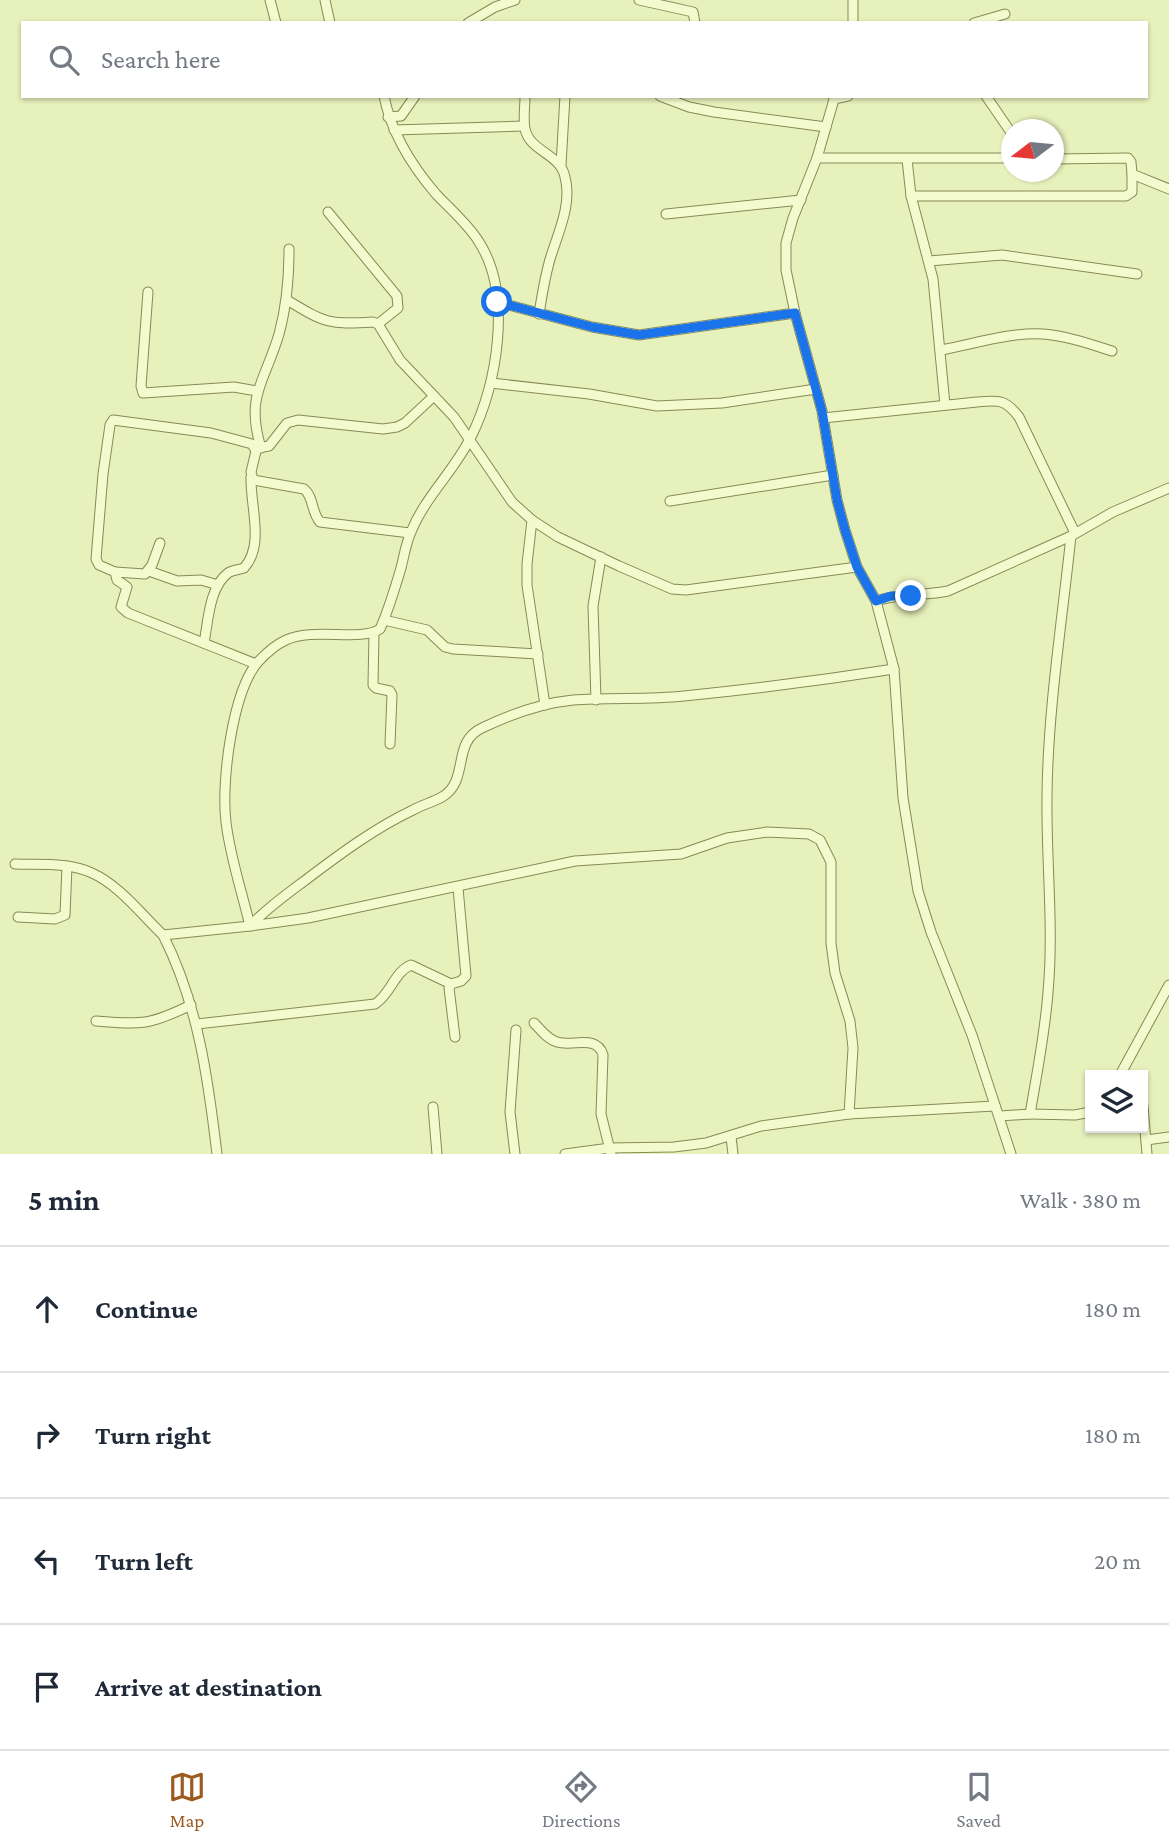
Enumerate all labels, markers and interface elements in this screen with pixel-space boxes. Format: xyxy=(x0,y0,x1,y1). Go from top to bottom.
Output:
search box xyxy=(21,21,1148,98)
icon: search xyxy=(45,41,83,79)
text: Search here xyxy=(101,45,220,74)
north arrow xyxy=(1001,119,1064,182)
route start xyxy=(481,286,512,317)
route end xyxy=(895,580,926,611)
map controls xyxy=(1085,1070,1148,1133)
button: layers xyxy=(1085,1070,1148,1133)
text: 5 min xyxy=(28,1183,100,1216)
text: Walk · 380 m xyxy=(1020,1187,1141,1213)
icon: ahead xyxy=(28,1290,66,1328)
text: Continue xyxy=(95,1295,198,1324)
text: 180 m xyxy=(1085,1296,1141,1322)
icon: right xyxy=(28,1416,66,1454)
text: Turn right xyxy=(95,1421,211,1450)
text: 180 m xyxy=(1085,1422,1141,1448)
icon: left xyxy=(28,1542,66,1580)
text: Turn left xyxy=(95,1547,193,1576)
text: 20 m xyxy=(1094,1548,1141,1574)
icon: arrive xyxy=(28,1668,66,1706)
text: Arrive at destination xyxy=(95,1673,322,1702)
tab: Map xyxy=(168,1768,206,1831)
tab: Directions xyxy=(542,1768,621,1831)
tab: Saved xyxy=(956,1768,1001,1831)

